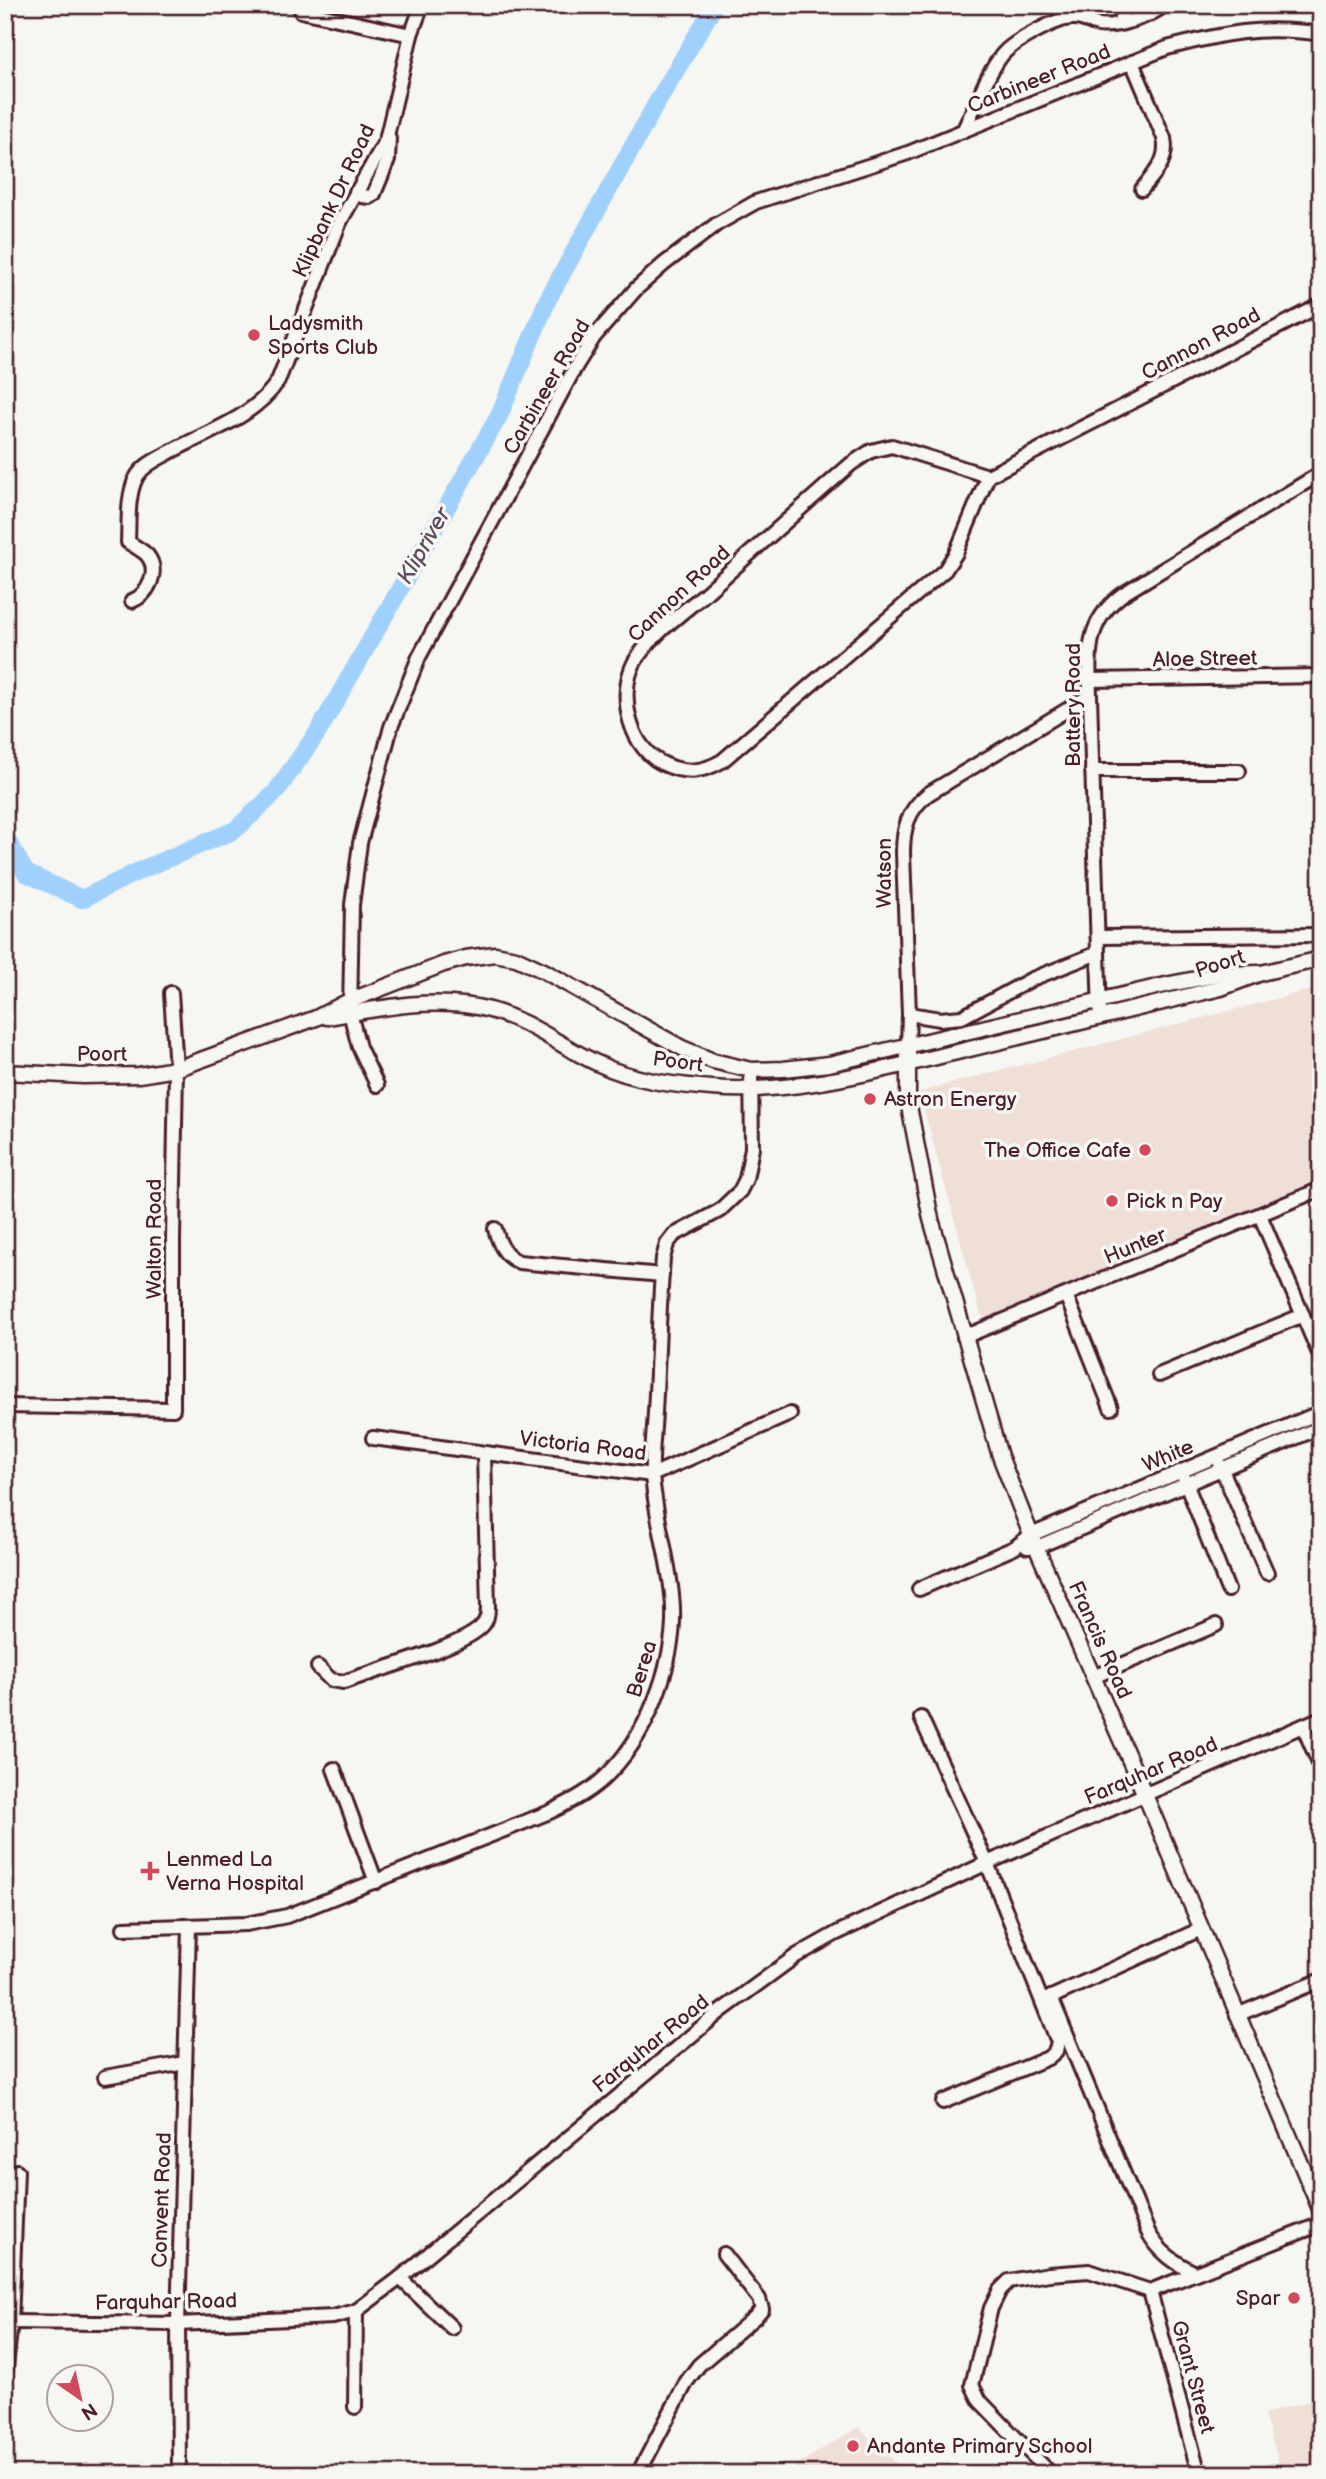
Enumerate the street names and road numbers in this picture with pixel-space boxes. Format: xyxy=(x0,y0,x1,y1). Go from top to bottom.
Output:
street label: Carbineer Road xyxy=(964,39,1114,119)
street label: Klipbank Dr Road xyxy=(288,120,380,282)
street label: Cannon Road xyxy=(1137,302,1265,386)
street label: Carbineer Road xyxy=(498,315,596,459)
street label: Cannon Road xyxy=(623,540,735,648)
street label: Battery Road xyxy=(1061,643,1086,767)
street label: Aloe Street xyxy=(1152,646,1258,672)
street label: Watson xyxy=(872,838,897,908)
street label: Poort xyxy=(1192,944,1248,984)
street label: Poort xyxy=(77,1042,128,1067)
street label: Poort xyxy=(651,1046,705,1078)
street label: Walton Road xyxy=(142,1179,167,1299)
street label: Hunter xyxy=(1100,1222,1170,1270)
street label: Victoria Road xyxy=(518,1426,648,1466)
street label: White xyxy=(1139,1434,1197,1478)
street label: Francis Road xyxy=(1063,1577,1137,1703)
street label: Berea xyxy=(622,1637,662,1701)
street label: Farquhar Road xyxy=(1081,1732,1221,1810)
street label: Farquhar Road xyxy=(588,1989,714,2099)
street label: Convent Road xyxy=(147,2132,177,2268)
street label: Farquhar Road xyxy=(95,2288,237,2316)
street label: Grant Street xyxy=(1166,2318,1220,2437)

